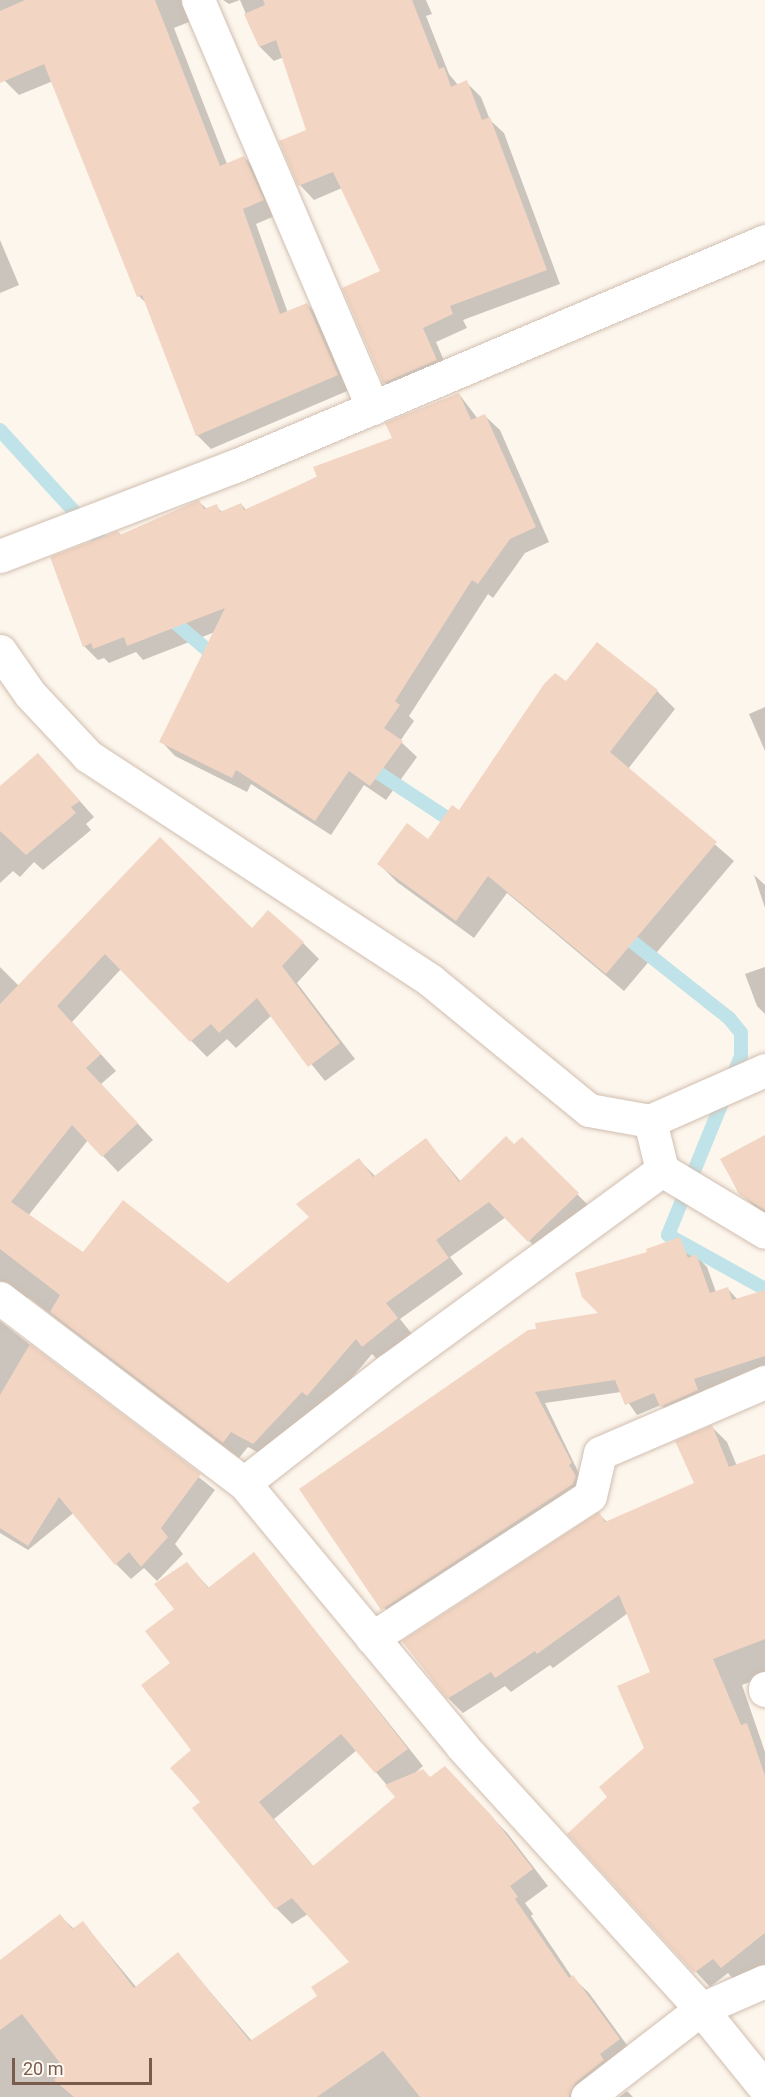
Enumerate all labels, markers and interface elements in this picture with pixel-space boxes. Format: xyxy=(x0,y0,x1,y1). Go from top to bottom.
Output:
scale bar xyxy=(15,2046,154,2084)
text: 20 m xyxy=(23,2058,63,2079)

